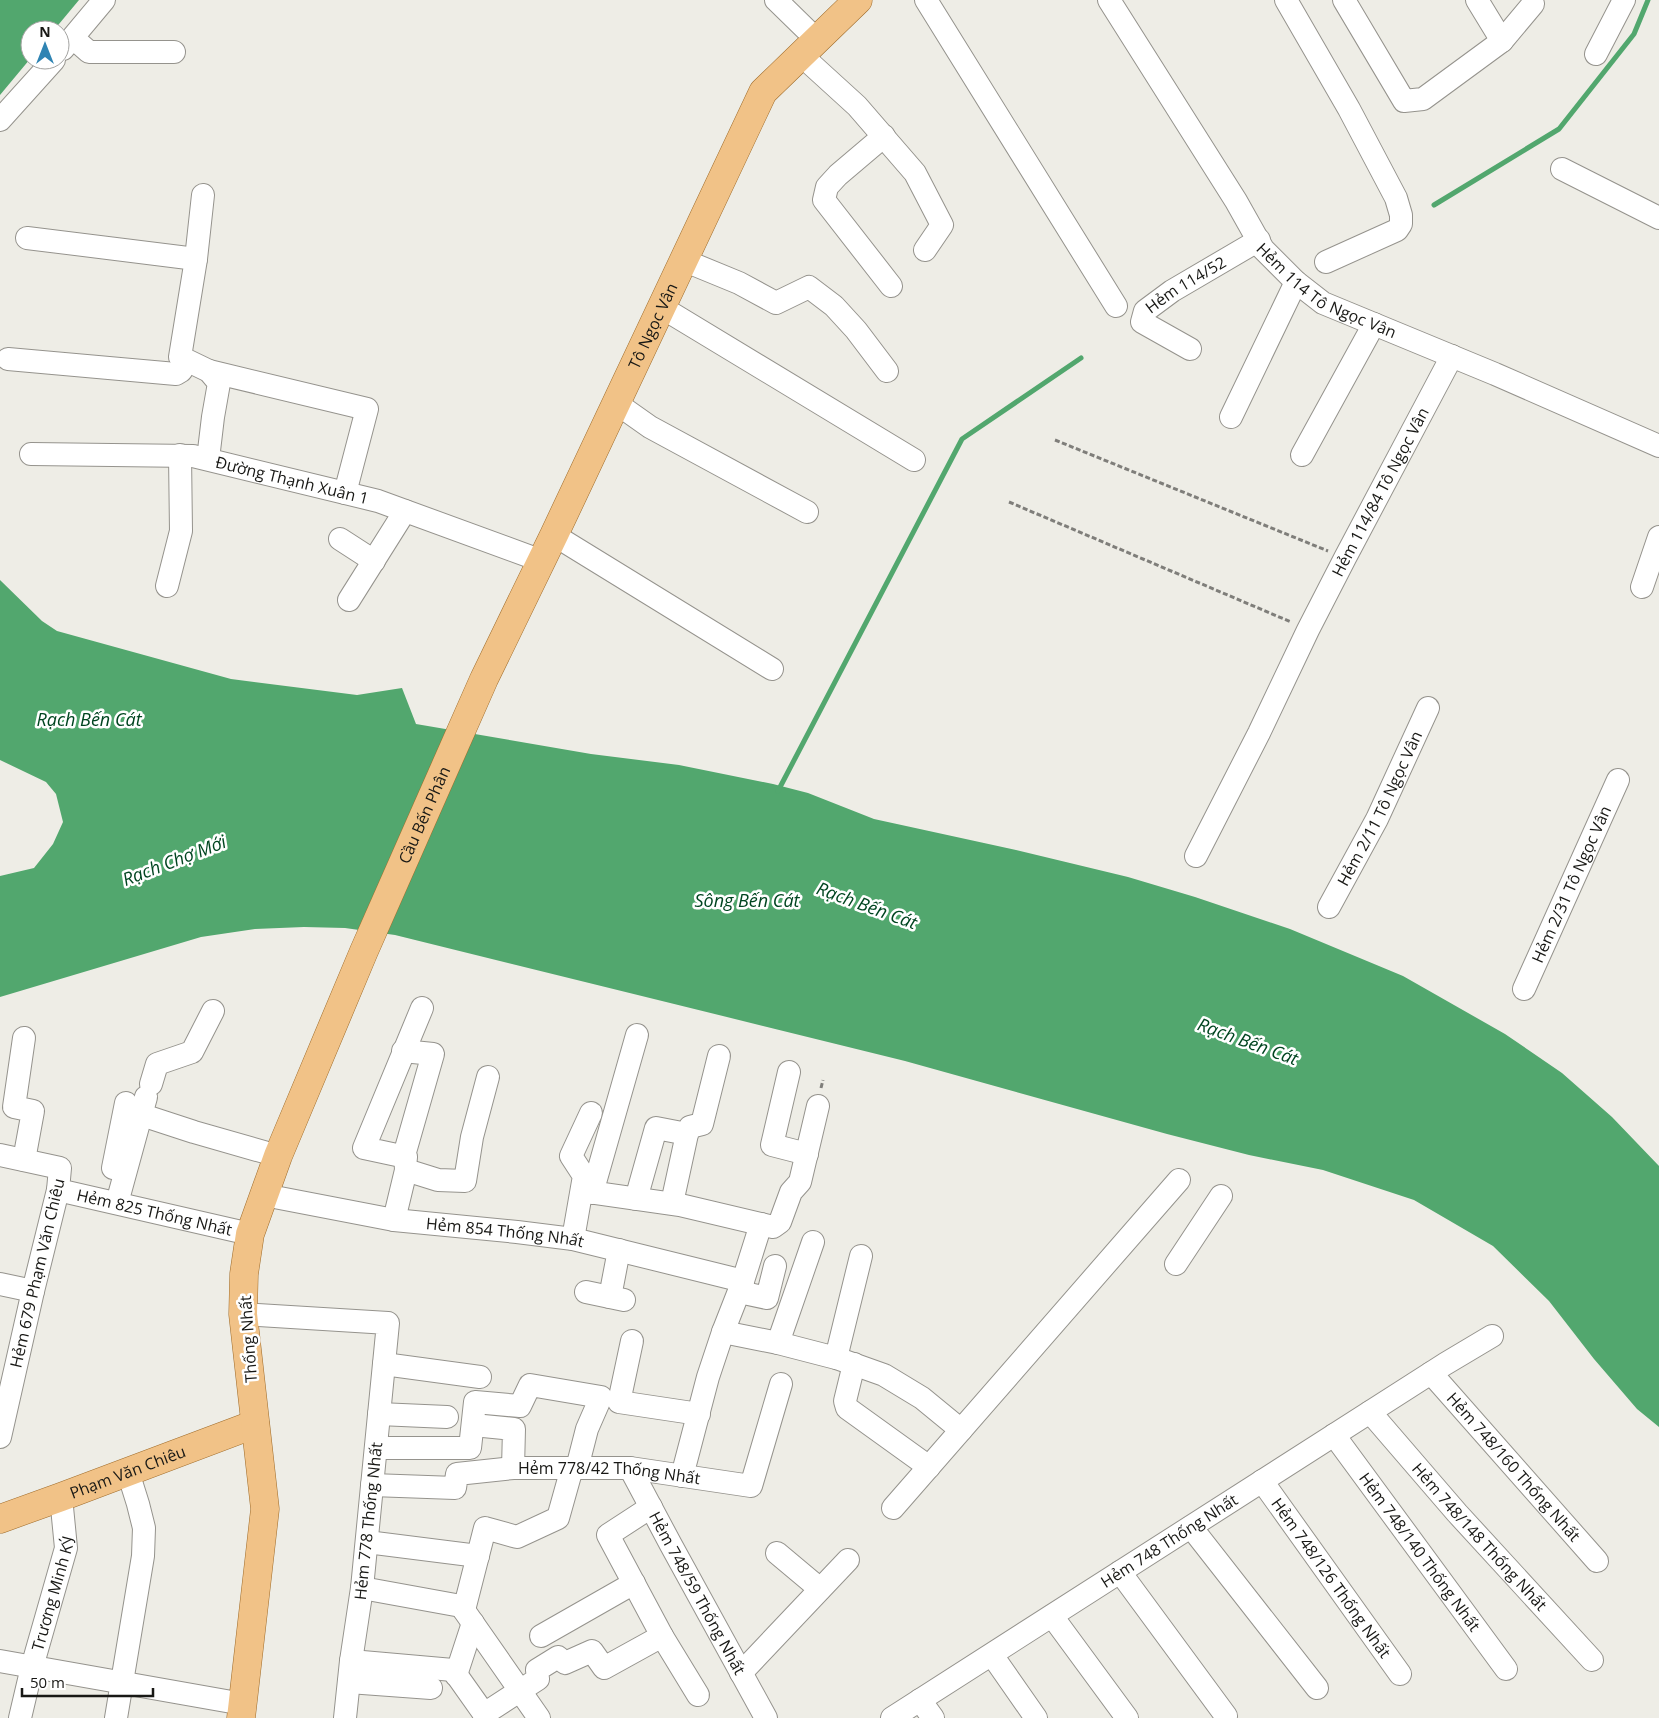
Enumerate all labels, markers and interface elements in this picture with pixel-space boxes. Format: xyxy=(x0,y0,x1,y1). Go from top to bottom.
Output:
north arrow xyxy=(20,20,70,70)
text: N xyxy=(39,22,51,41)
street label: Hẻm 114 Tô Ngọc Vân xyxy=(1252,238,1400,343)
street label: Hẻm 114/52 xyxy=(1141,251,1230,318)
street label: Tô Ngọc Vân xyxy=(623,279,683,373)
street label: Hẻm 114/84 Tô Ngọc Vân xyxy=(1326,403,1434,580)
street label: Đường Thạnh Xuân 1 xyxy=(213,451,371,509)
water label: Rạch Bến Cát xyxy=(36,707,143,731)
street label: Hẻm 2/11 Tô Ngọc Vân xyxy=(1332,727,1427,890)
street label: Cầu Bến Phân xyxy=(393,763,455,867)
street label: Hẻm 2/31 Tô Ngọc Vân xyxy=(1526,802,1616,966)
water label: Rạch Chợ Mới xyxy=(119,829,230,891)
water label: Rạch Bến Cát xyxy=(813,876,922,935)
water label: Sông Bến Cát xyxy=(694,888,801,912)
water label: Rạch Bến Cát xyxy=(1194,1012,1303,1071)
street label: Hẻm 679 Phạm Văn Chiêu xyxy=(4,1176,70,1370)
street label: Hẻm 825 Thống Nhất xyxy=(75,1184,235,1241)
street label: Hẻm 854 Thống Nhất xyxy=(425,1212,587,1252)
street label: Thống Nhất xyxy=(234,1294,262,1383)
street label: Hẻm 748/160 Thống Nhất xyxy=(1442,1387,1586,1546)
street label: Phạm Văn Chiêu xyxy=(66,1440,189,1504)
street label: Hẻm 778 Thống Nhất xyxy=(349,1441,387,1601)
street label: Hẻm 778/42 Thống Nhất xyxy=(518,1457,702,1489)
street label: Hẻm 748/148 Thống Nhất xyxy=(1407,1458,1552,1615)
street label: Hẻm 748/140 Thống Nhất xyxy=(1354,1468,1486,1636)
street label: Hẻm 748 Thống Nhất xyxy=(1096,1488,1242,1593)
street label: Hẻm 748/126 Thống Nhất xyxy=(1266,1493,1396,1663)
street label: Hẻm 748/59 Thống Nhất xyxy=(644,1507,751,1679)
street label: Trương Minh Ký xyxy=(26,1534,78,1653)
scale bar xyxy=(22,1666,154,1698)
text: 50 m xyxy=(30,1672,65,1692)

